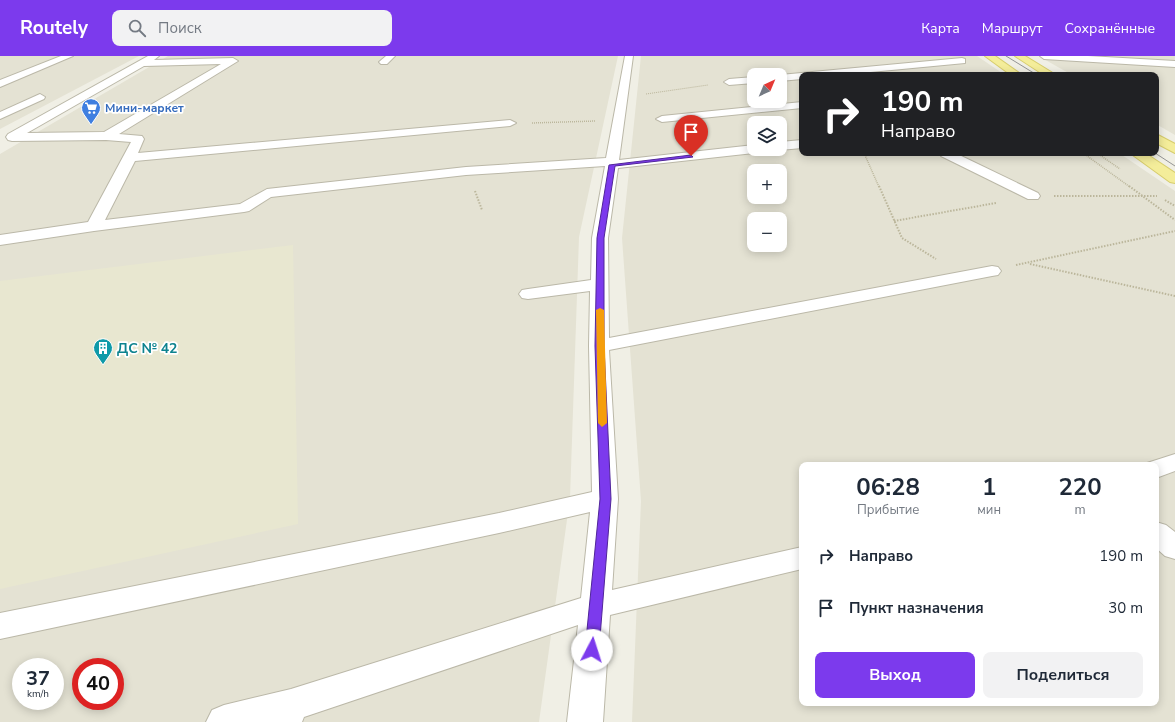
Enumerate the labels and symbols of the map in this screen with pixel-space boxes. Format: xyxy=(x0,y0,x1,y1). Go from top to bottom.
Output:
north arrow xyxy=(747,68,787,108)
supermarket icon: Мини-маркет xyxy=(80,97,102,125)
place label: Мини-маркет xyxy=(105,100,184,116)
pin xyxy=(674,115,708,156)
building icon: ДС № 42 xyxy=(92,337,114,365)
place label: ДС № 42 xyxy=(117,339,178,358)
position arrow xyxy=(571,629,613,671)
speed limit sign: 40 xyxy=(72,658,124,710)

